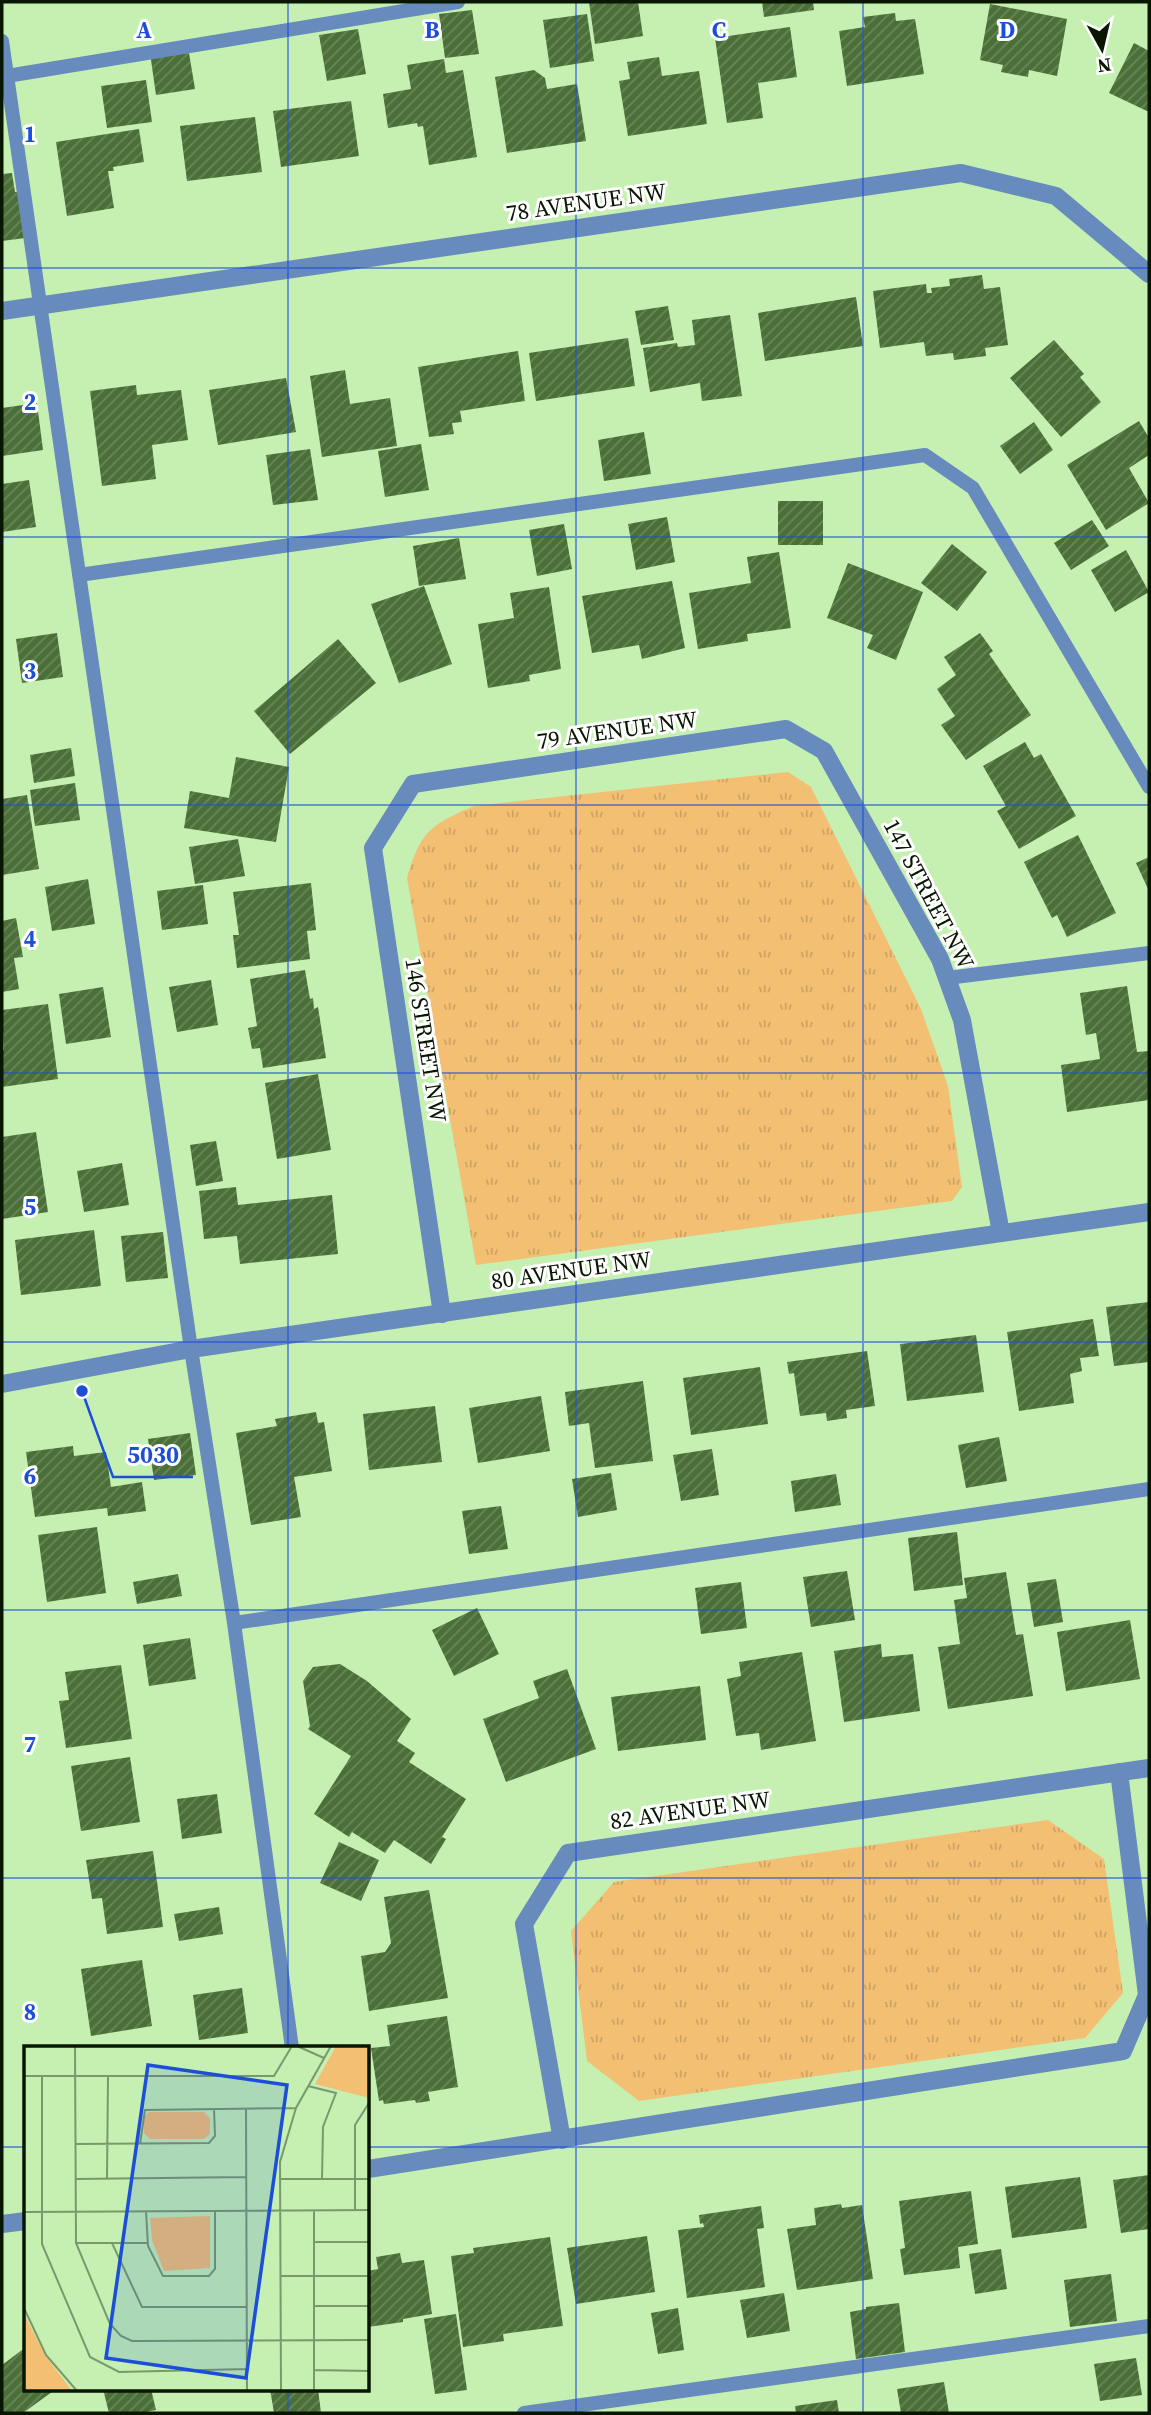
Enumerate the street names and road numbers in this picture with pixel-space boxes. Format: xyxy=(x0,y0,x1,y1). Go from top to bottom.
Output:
street label: 78 AVENUE NW xyxy=(504,175,668,229)
street label: 79 AVENUE NW xyxy=(535,703,699,757)
street label: 147 STREET NW xyxy=(876,813,982,975)
street label: 146 STREET NW xyxy=(397,956,455,1124)
street label: 80 AVENUE NW xyxy=(489,1243,653,1297)
street label: 82 AVENUE NW xyxy=(608,1783,772,1837)

